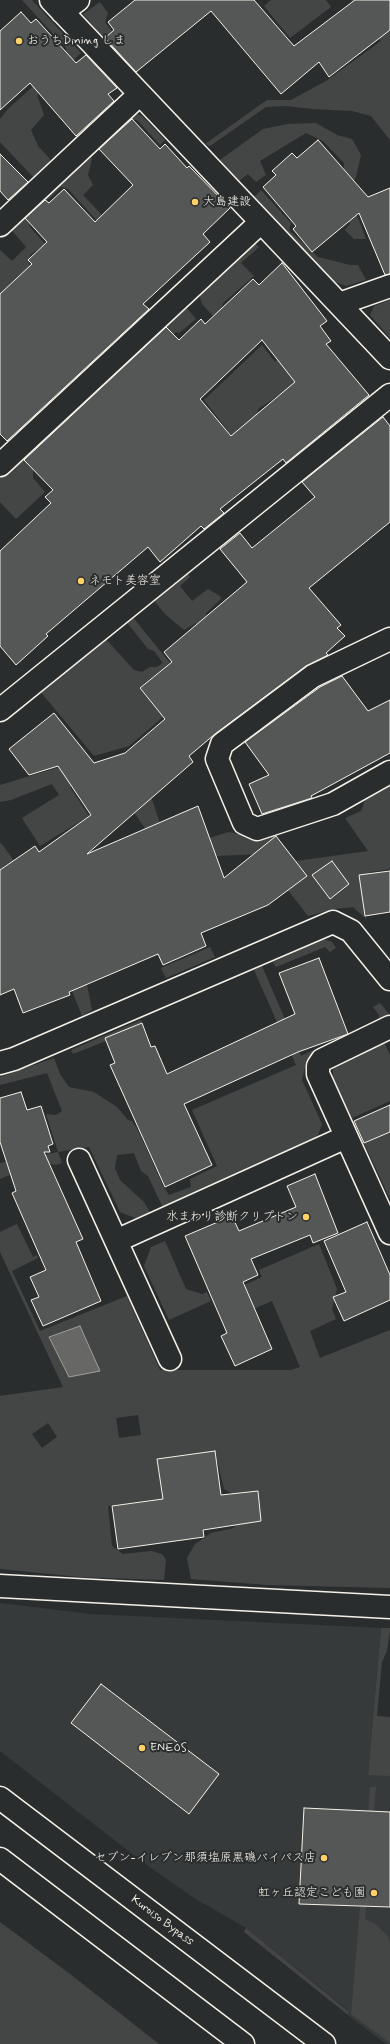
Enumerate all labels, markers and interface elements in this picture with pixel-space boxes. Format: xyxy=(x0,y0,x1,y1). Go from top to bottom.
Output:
place label: おうちDining しま xyxy=(27,34,125,48)
marker: おうちDining しま xyxy=(14,36,24,46)
place label: 大島建設 xyxy=(203,195,251,209)
marker: 大島建設 xyxy=(190,197,200,207)
place label: ネモト美容室 xyxy=(89,574,161,588)
marker: ネモト美容室 xyxy=(76,576,86,586)
place label: 水まわり診断クリプトン xyxy=(166,1210,298,1224)
marker: 水まわり診断クリプトン xyxy=(301,1212,311,1222)
place label: ENEOS xyxy=(150,1741,187,1755)
marker: ENEOS xyxy=(137,1743,147,1753)
place label: セブン-イレブン那須塩原黒磯バイパス店 xyxy=(95,1851,316,1865)
marker: セブン-イレブン那須塩原黒磯バイパス店 xyxy=(319,1853,329,1863)
place label: 虹ヶ丘認定こども園 xyxy=(258,1886,366,1900)
marker: 虹ヶ丘認定こども園 xyxy=(369,1888,379,1898)
street label: Kuroiso Bypass xyxy=(128,1893,196,1949)

